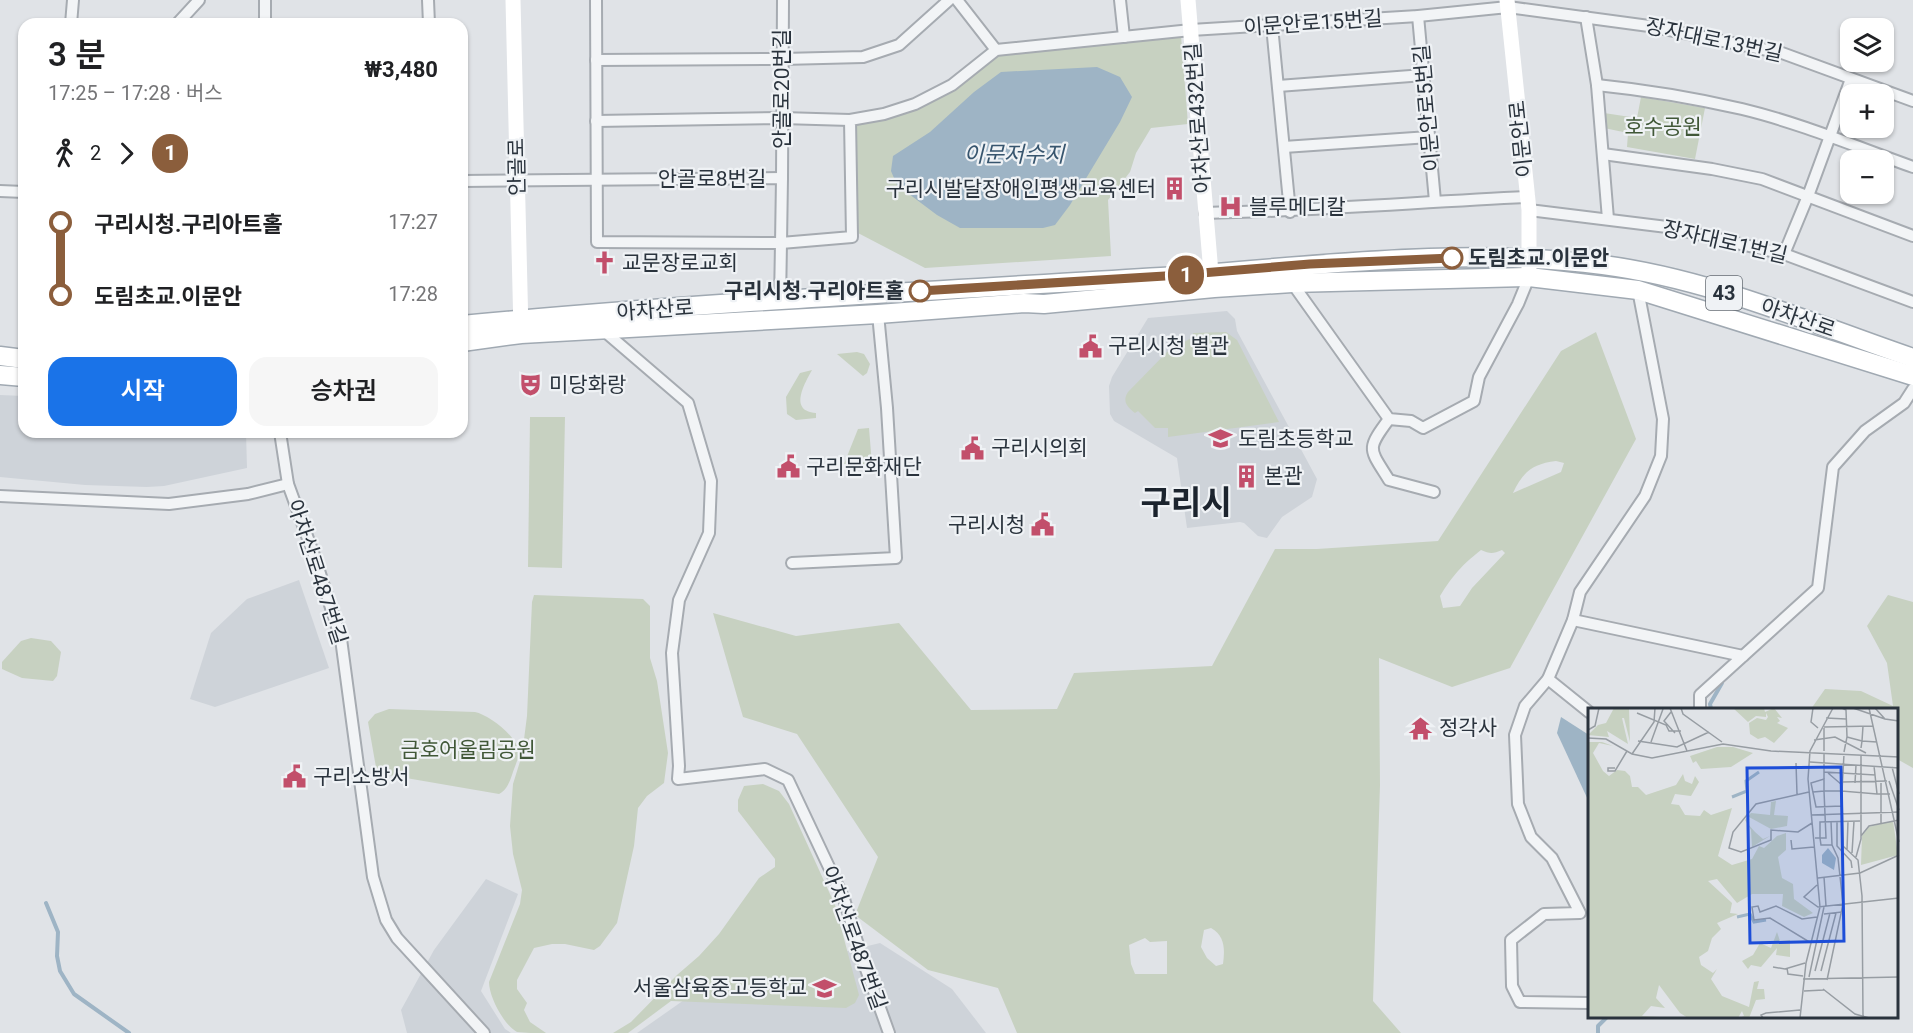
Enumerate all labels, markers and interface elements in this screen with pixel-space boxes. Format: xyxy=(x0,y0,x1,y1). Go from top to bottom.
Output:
street label: 이문안로15번길 xyxy=(1243,6,1383,40)
street label: 장자대로13번길 xyxy=(1643,14,1785,66)
map controls xyxy=(1840,18,1894,204)
button: layers xyxy=(1840,18,1894,72)
street label: 안골로20번길 xyxy=(770,29,794,149)
text: 3 분 xyxy=(48,35,105,74)
street label: 아차산로432번길 xyxy=(1181,42,1215,194)
street label: 이문안로5번길 xyxy=(1409,43,1445,173)
text: ₩3,480 xyxy=(364,57,438,82)
text: 17:25 – 17:28 · 버스 xyxy=(48,81,223,105)
button: + xyxy=(1840,84,1894,138)
street label: 이문안로 xyxy=(1505,99,1537,179)
park label: 호수공원 xyxy=(1624,115,1702,139)
icon: walk xyxy=(48,137,81,170)
icon: forward xyxy=(110,137,143,170)
street label: 안골로 xyxy=(504,138,530,196)
text: 2 xyxy=(90,141,101,165)
text: 1 xyxy=(164,141,176,165)
water label: 이문저수지 xyxy=(963,142,1066,167)
button: − xyxy=(1840,150,1894,204)
street label: 안골로8번길 xyxy=(658,167,766,191)
building icon: 구리시발달장애인평생교육센터 xyxy=(1161,176,1187,202)
place label: 구리시발달장애인평생교육센터 xyxy=(886,177,1156,201)
hospital icon: 블루메디칼 xyxy=(1218,194,1244,220)
place label: 블루메디칼 xyxy=(1249,195,1346,219)
text: 17:27 xyxy=(388,210,438,234)
text: 구리시청.구리아트홀 xyxy=(94,212,283,237)
street label: 장자대로1번길 xyxy=(1660,216,1790,268)
place label: 도림초교.이문안 xyxy=(1468,246,1609,270)
marker: 도림초교.이문안 xyxy=(1441,247,1463,269)
church icon: 교문장로교회 xyxy=(591,250,617,276)
place label: 교문장로교회 xyxy=(622,251,738,275)
line badge: 1 xyxy=(1166,256,1206,294)
text: 1 xyxy=(1180,263,1192,287)
road number: 43 xyxy=(1706,276,1742,310)
place label: 구리시청.구리아트홀 xyxy=(724,279,904,303)
marker: 구리시청.구리아트홀 xyxy=(909,280,931,302)
text: 17:28 xyxy=(388,282,438,306)
text: 도림초교.이문안 xyxy=(94,284,242,309)
street label: 아차산로 xyxy=(1758,294,1838,342)
street label: 아차산로 xyxy=(616,295,694,325)
public building icon: 구리시청 별관 xyxy=(1077,333,1103,359)
place label: 구리시청 별관 xyxy=(1108,334,1229,358)
button: 시작 xyxy=(48,357,237,426)
button: 승차권 xyxy=(249,357,438,426)
theatre icon: 미당화랑 xyxy=(518,372,544,398)
place label: 미당화랑 xyxy=(549,373,626,397)
school or university icon: 도림초등학교 xyxy=(1207,426,1233,452)
place label: 도림초등학교 xyxy=(1238,427,1354,451)
public building icon: 구리시의회 xyxy=(960,435,986,461)
place label: 구리시의회 xyxy=(991,436,1088,460)
public building icon: 구리문화재단 xyxy=(775,454,801,480)
place label: 구리문화재단 xyxy=(806,455,922,479)
building icon: 본관 xyxy=(1233,463,1259,489)
place label: 본관 xyxy=(1264,464,1303,488)
district label: 구리시 xyxy=(1140,483,1232,522)
street label: 아차산로487번길 xyxy=(282,496,352,648)
public building icon: 구리시청 xyxy=(1030,512,1056,538)
place label: 구리시청 xyxy=(948,513,1025,537)
inset map xyxy=(1588,708,1898,1018)
temple icon: 정각사 xyxy=(1408,715,1434,741)
place label: 정각사 xyxy=(1439,716,1497,740)
park label: 금호어울림공원 xyxy=(400,738,536,762)
public building icon: 구리소방서 xyxy=(282,764,308,790)
place label: 구리소방서 xyxy=(313,765,410,789)
street label: 아차산로487번길 xyxy=(817,863,891,1013)
school or university icon: 서울삼육중고등학교 xyxy=(812,975,838,1001)
place label: 서울삼육중고등학교 xyxy=(633,976,807,1000)

